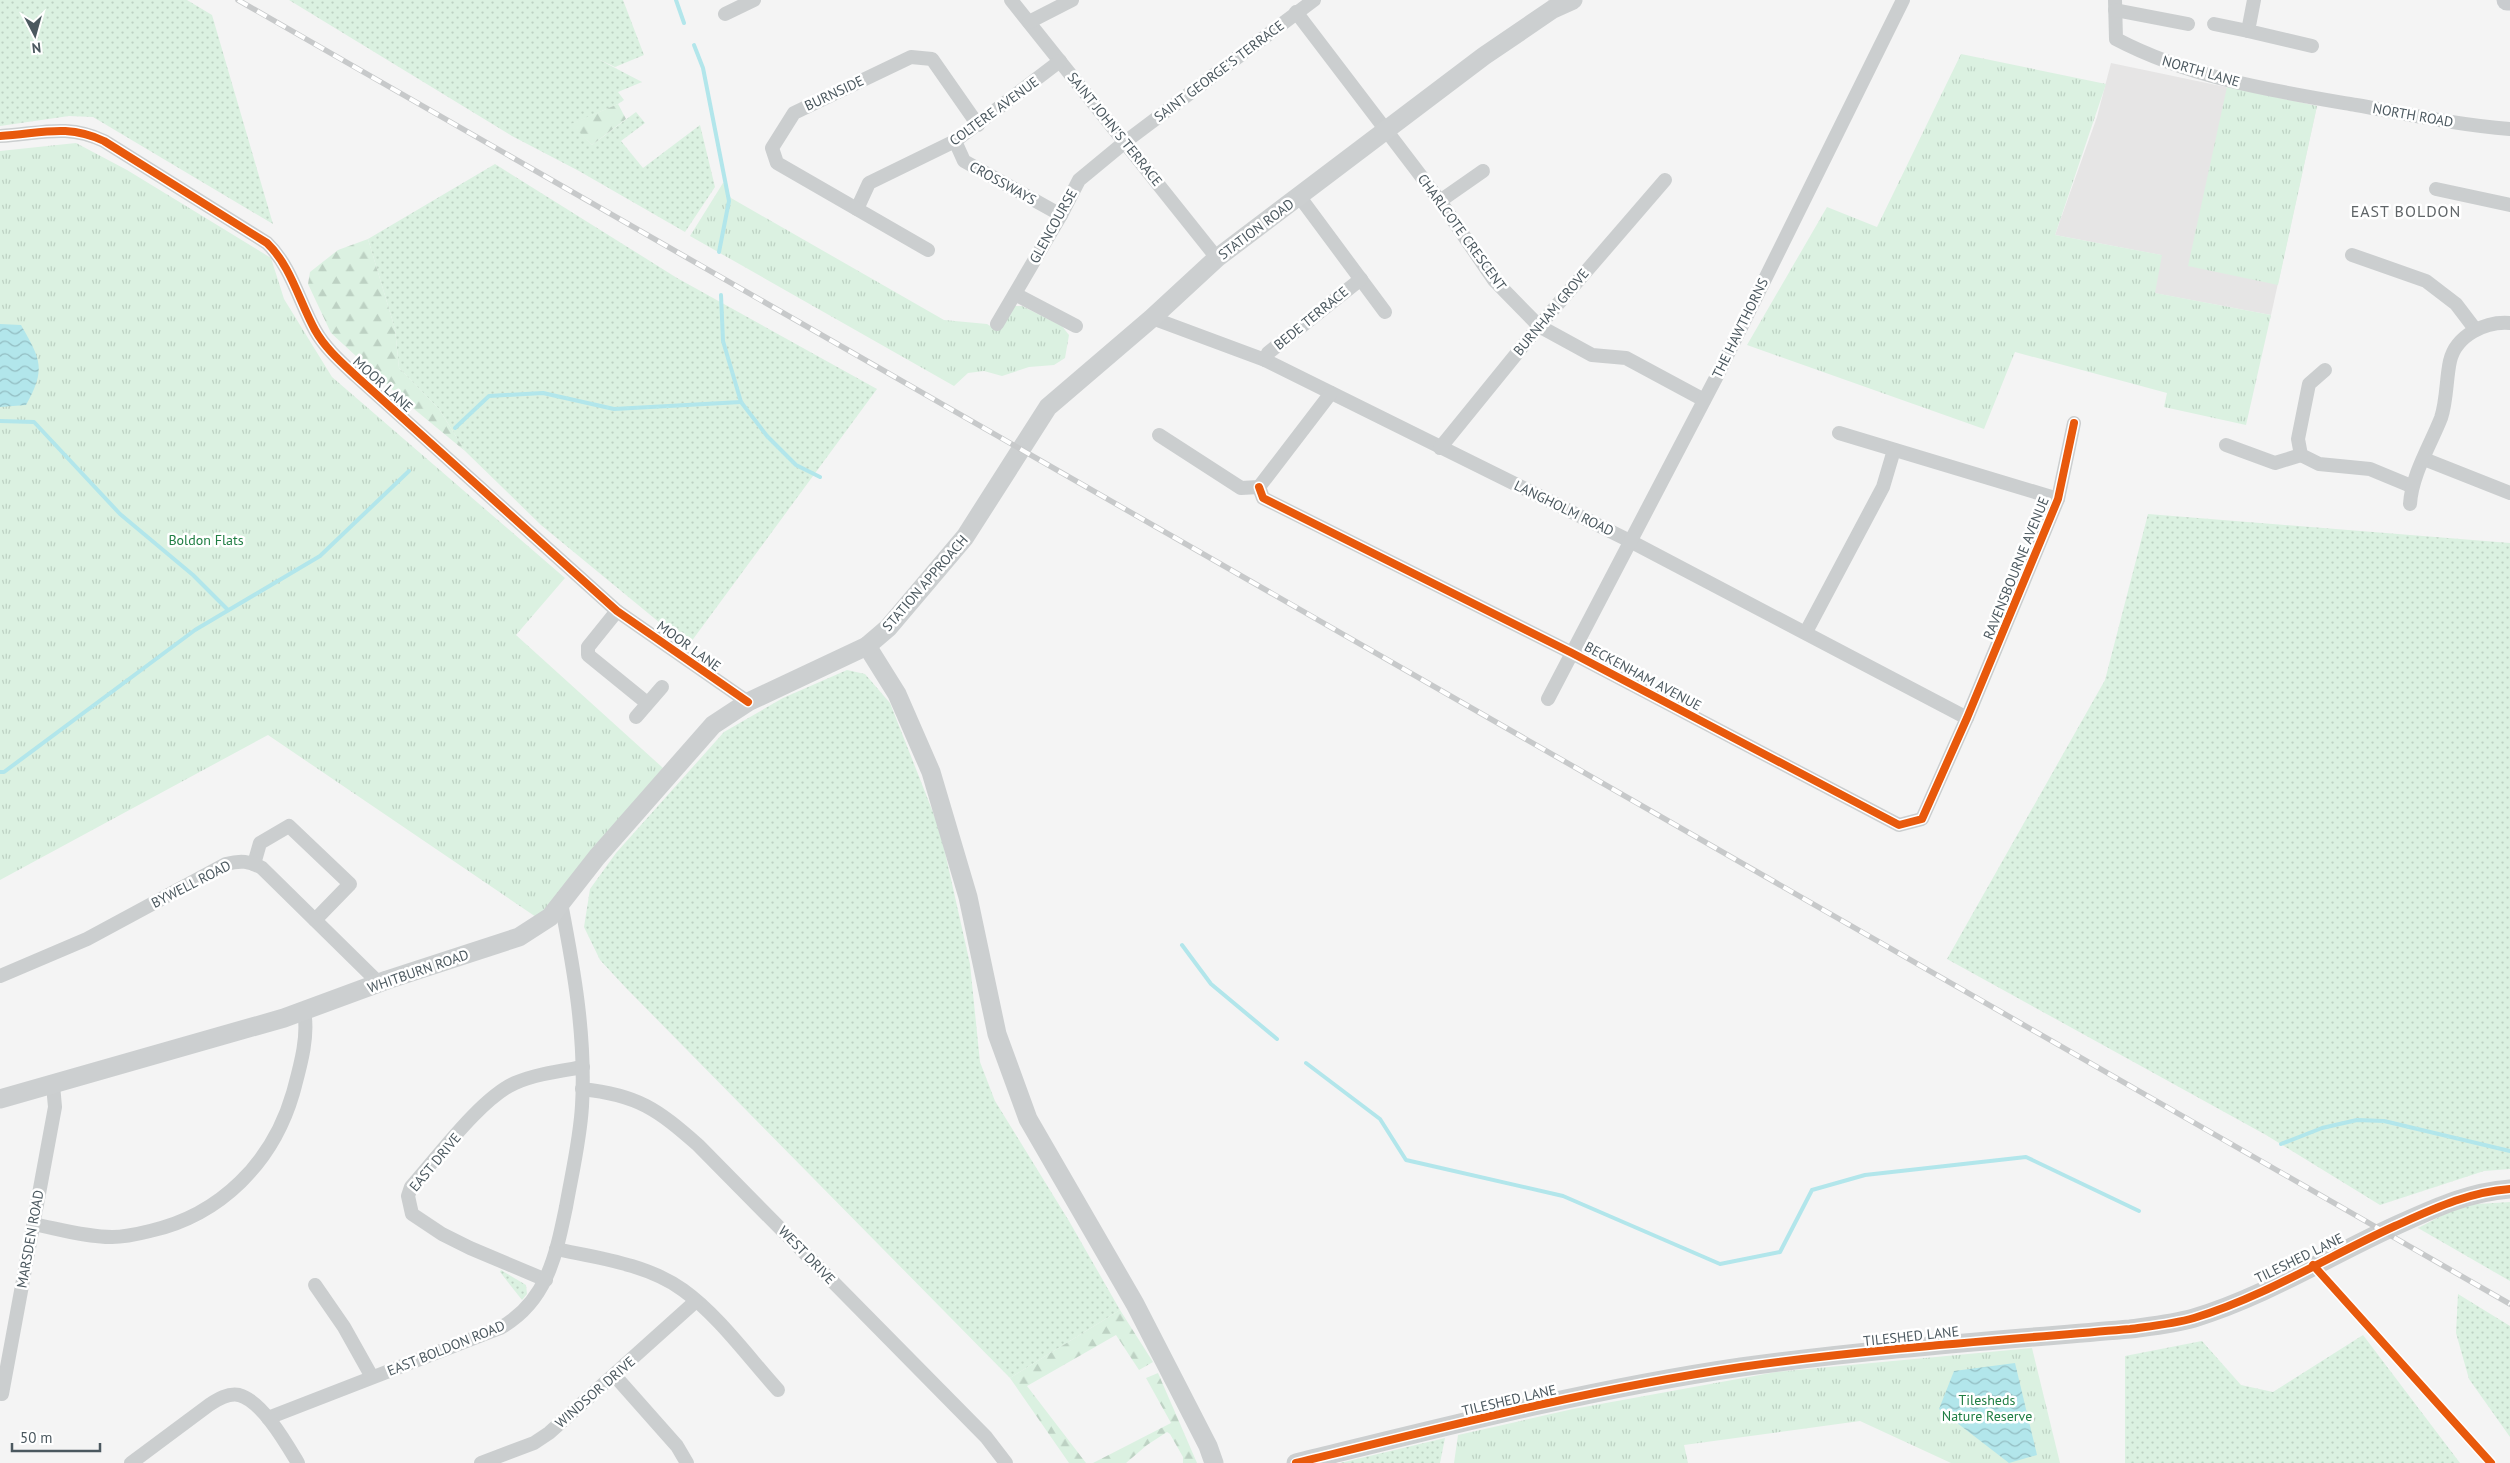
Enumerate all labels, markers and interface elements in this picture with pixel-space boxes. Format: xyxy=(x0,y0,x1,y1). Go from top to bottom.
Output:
north arrow xyxy=(10,10,60,60)
street label: SAINT GEORGE'S TERRACE xyxy=(1150,16,1288,126)
text: N xyxy=(31,38,42,57)
street label: NORTH LANE xyxy=(2160,51,2242,91)
street label: SAINT JOHN'S TERRACE xyxy=(1064,68,1166,190)
street label: BURNSIDE xyxy=(802,71,866,115)
street label: COLTERE AVENUE xyxy=(946,73,1042,149)
street label: NORTH ROAD xyxy=(2371,99,2455,131)
street label: CROSSWAYS xyxy=(966,157,1040,209)
street label: CHARLCOTE CRESCENT xyxy=(1414,170,1510,294)
street label: GLENCOURSE xyxy=(1025,186,1081,266)
street label: STATION ROAD xyxy=(1214,195,1298,263)
district label: EAST BOLDON xyxy=(2351,201,2461,221)
street label: BURNHAM GROVE xyxy=(1509,265,1593,359)
street label: THE HAWTHORNS xyxy=(1708,275,1772,381)
street label: BEDE TERRACE xyxy=(1270,283,1352,353)
street label: MOOR LANE xyxy=(349,352,417,416)
street label: LANGHOLM ROAD xyxy=(1511,476,1617,540)
street label: RAVENSBOURNE AVENUE xyxy=(1979,494,2053,642)
park label: Boldon Flats xyxy=(168,531,244,549)
street label: STATION APPROACH xyxy=(878,531,972,635)
street label: MOOR LANE xyxy=(653,617,725,675)
street label: BECKENHAM AVENUE xyxy=(1581,637,1705,715)
street label: BYWELL ROAD xyxy=(148,856,234,912)
street label: WHITBURN ROAD xyxy=(365,945,471,997)
street label: EAST DRIVE xyxy=(405,1129,465,1195)
street label: MARSDEN ROAD xyxy=(13,1189,47,1289)
street label: WEST DRIVE xyxy=(775,1222,839,1288)
street label: TILESHED LANE xyxy=(2252,1229,2346,1287)
street label: EAST BOLDON ROAD xyxy=(385,1316,507,1380)
street label: TILESHED LANE xyxy=(1862,1322,1960,1350)
street label: WINDSOR DRIVE xyxy=(551,1352,639,1432)
street label: TILESHED LANE xyxy=(1460,1380,1558,1420)
park label: Tilesheds Nature Reserve xyxy=(1942,1391,2032,1425)
scale bar xyxy=(12,1420,100,1452)
text: 50 m xyxy=(20,1428,53,1447)

